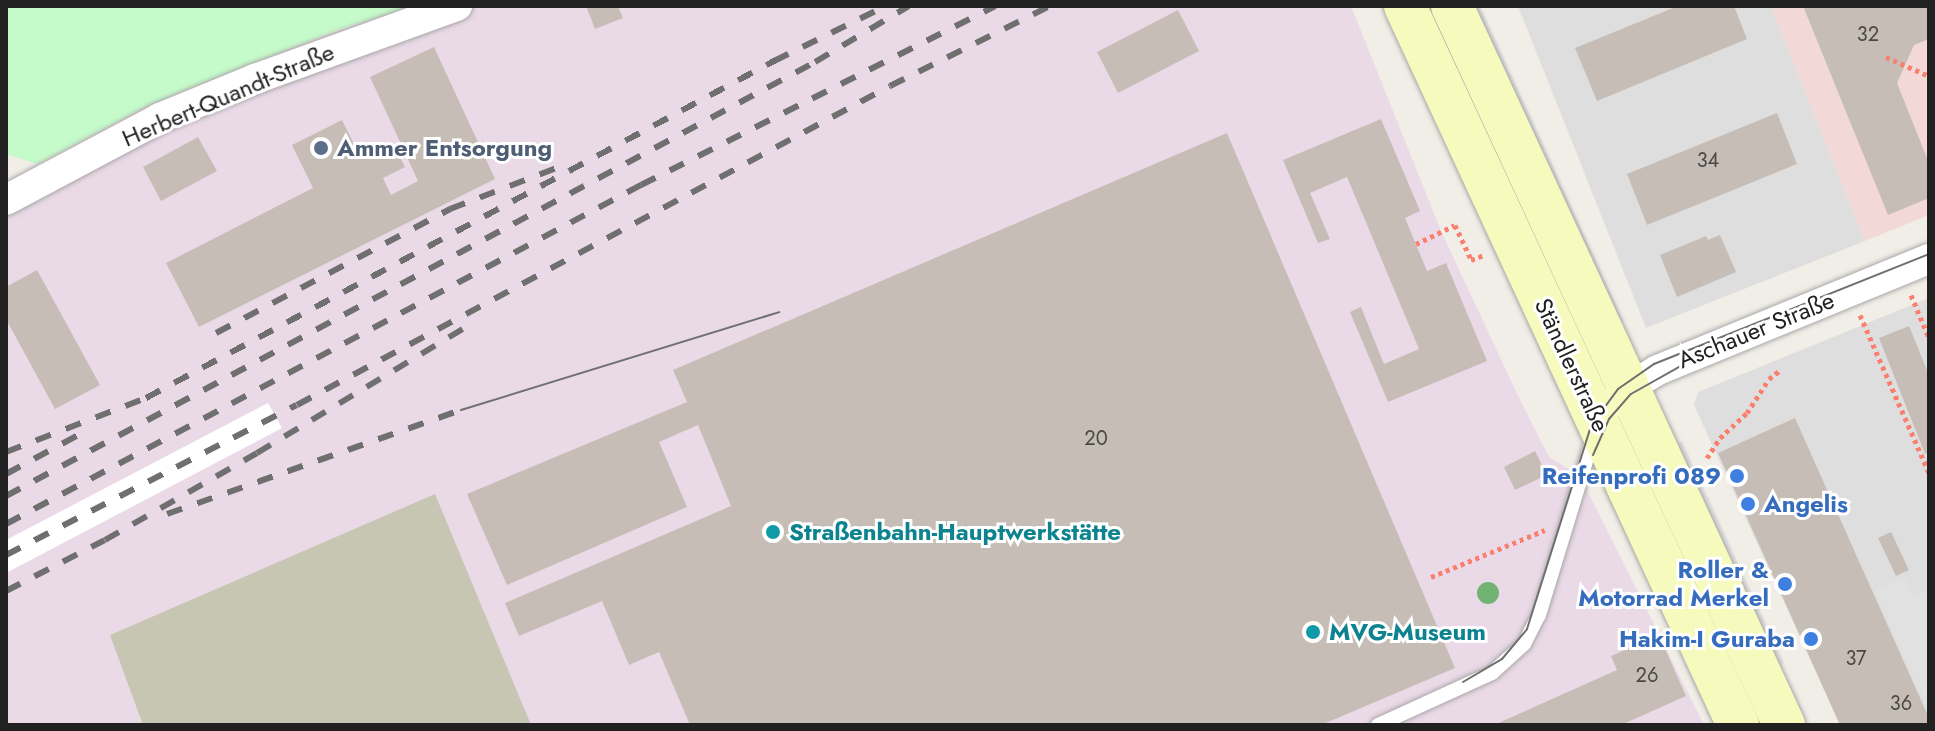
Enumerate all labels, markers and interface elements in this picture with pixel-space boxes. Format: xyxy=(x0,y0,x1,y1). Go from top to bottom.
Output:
house number: 32 xyxy=(1857,22,1879,46)
street label: Herbert-Quandt-Straße xyxy=(118,37,338,153)
place label: Ammer Entsorgung xyxy=(337,134,552,162)
marker: Ammer Entsorgung xyxy=(312,139,330,157)
house number: 34 xyxy=(1697,148,1719,172)
street label: Aschauer Straße xyxy=(1674,286,1838,374)
street label: Ständlerstraße xyxy=(1529,294,1615,436)
house number: 20 xyxy=(1084,426,1108,450)
place label: Reifenprofi 089 xyxy=(1542,462,1721,490)
marker: Reifenprofi 089 xyxy=(1728,467,1746,485)
place label: Angelis xyxy=(1764,490,1848,518)
marker: Angelis xyxy=(1739,495,1757,513)
place label: Straßenbahn-Hauptwerkstätte xyxy=(789,518,1121,546)
marker: Straßenbahn-Hauptwerkstätte xyxy=(764,523,782,541)
place label: Roller & Motorrad Merkel xyxy=(1578,556,1769,612)
marker: Roller & Motorrad Merkel xyxy=(1776,575,1794,593)
place label: MVG-Museum xyxy=(1329,618,1486,646)
marker: MVG-Museum xyxy=(1304,623,1322,641)
place label: Hakim-I Guraba xyxy=(1619,625,1795,653)
marker: Hakim-I Guraba xyxy=(1802,630,1820,648)
house number: 37 xyxy=(1845,646,1867,670)
house number: 26 xyxy=(1636,663,1658,687)
house number: 36 xyxy=(1890,691,1912,715)

